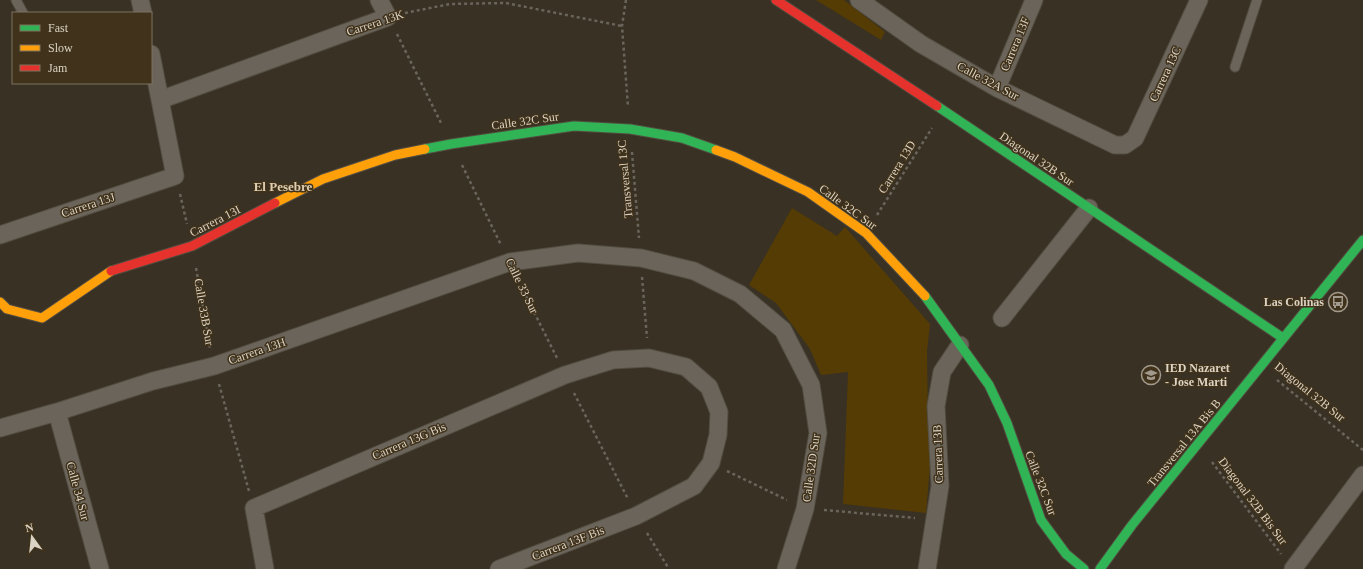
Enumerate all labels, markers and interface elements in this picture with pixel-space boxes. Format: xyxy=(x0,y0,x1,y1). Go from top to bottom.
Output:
street label: Carrera 13K xyxy=(344,7,406,39)
legend xyxy=(12,12,152,84)
street label: Carrera 13F xyxy=(997,14,1033,73)
text: Fast xyxy=(48,21,69,35)
text: Slow xyxy=(48,41,73,55)
street label: Carrera 13C xyxy=(1146,44,1184,104)
street label: Calle 32A Sur xyxy=(955,59,1021,103)
text: Jam xyxy=(48,61,68,75)
street label: Calle 32C Sur xyxy=(490,109,560,133)
street label: Diagonal 32B Sur xyxy=(997,129,1077,189)
street label: Carrera 13D xyxy=(875,138,919,196)
street label: Transversal 13C xyxy=(615,139,635,219)
district label: El Pesebre xyxy=(254,179,313,194)
street label: Calle 32C Sur xyxy=(816,181,880,233)
street label: Carrera 13J xyxy=(59,190,117,220)
street label: Carrera 13I xyxy=(187,202,243,240)
street label: Calle 33 Sur xyxy=(503,256,541,316)
street label: Calle 33B Sur xyxy=(191,277,217,347)
bus stop icon: Las Colinas xyxy=(1327,291,1349,313)
place label: Las Colinas xyxy=(1264,295,1324,309)
street label: Carrera 13H xyxy=(227,335,288,367)
street label: Diagonal 32B Sur xyxy=(1272,359,1348,425)
place label: IED Nazaret - Jose Marti xyxy=(1165,361,1230,389)
school or university icon: IED Nazaret - Jose Marti xyxy=(1140,364,1162,386)
street label: Transversal 13A Bis B xyxy=(1144,396,1224,490)
street label: Carrera 13G Bis xyxy=(370,419,448,463)
street label: Carrera 13B xyxy=(930,424,946,484)
street label: Calle 32D Sur xyxy=(799,433,823,503)
street label: Calle 32C Sur xyxy=(1022,449,1060,517)
street label: Diagonal 32B Bis Sur xyxy=(1216,455,1290,547)
street label: Calle 34 Sur xyxy=(63,460,93,522)
north arrow xyxy=(12,517,52,557)
text: N xyxy=(24,521,35,534)
street label: Carrera 13F Bis xyxy=(530,523,607,563)

